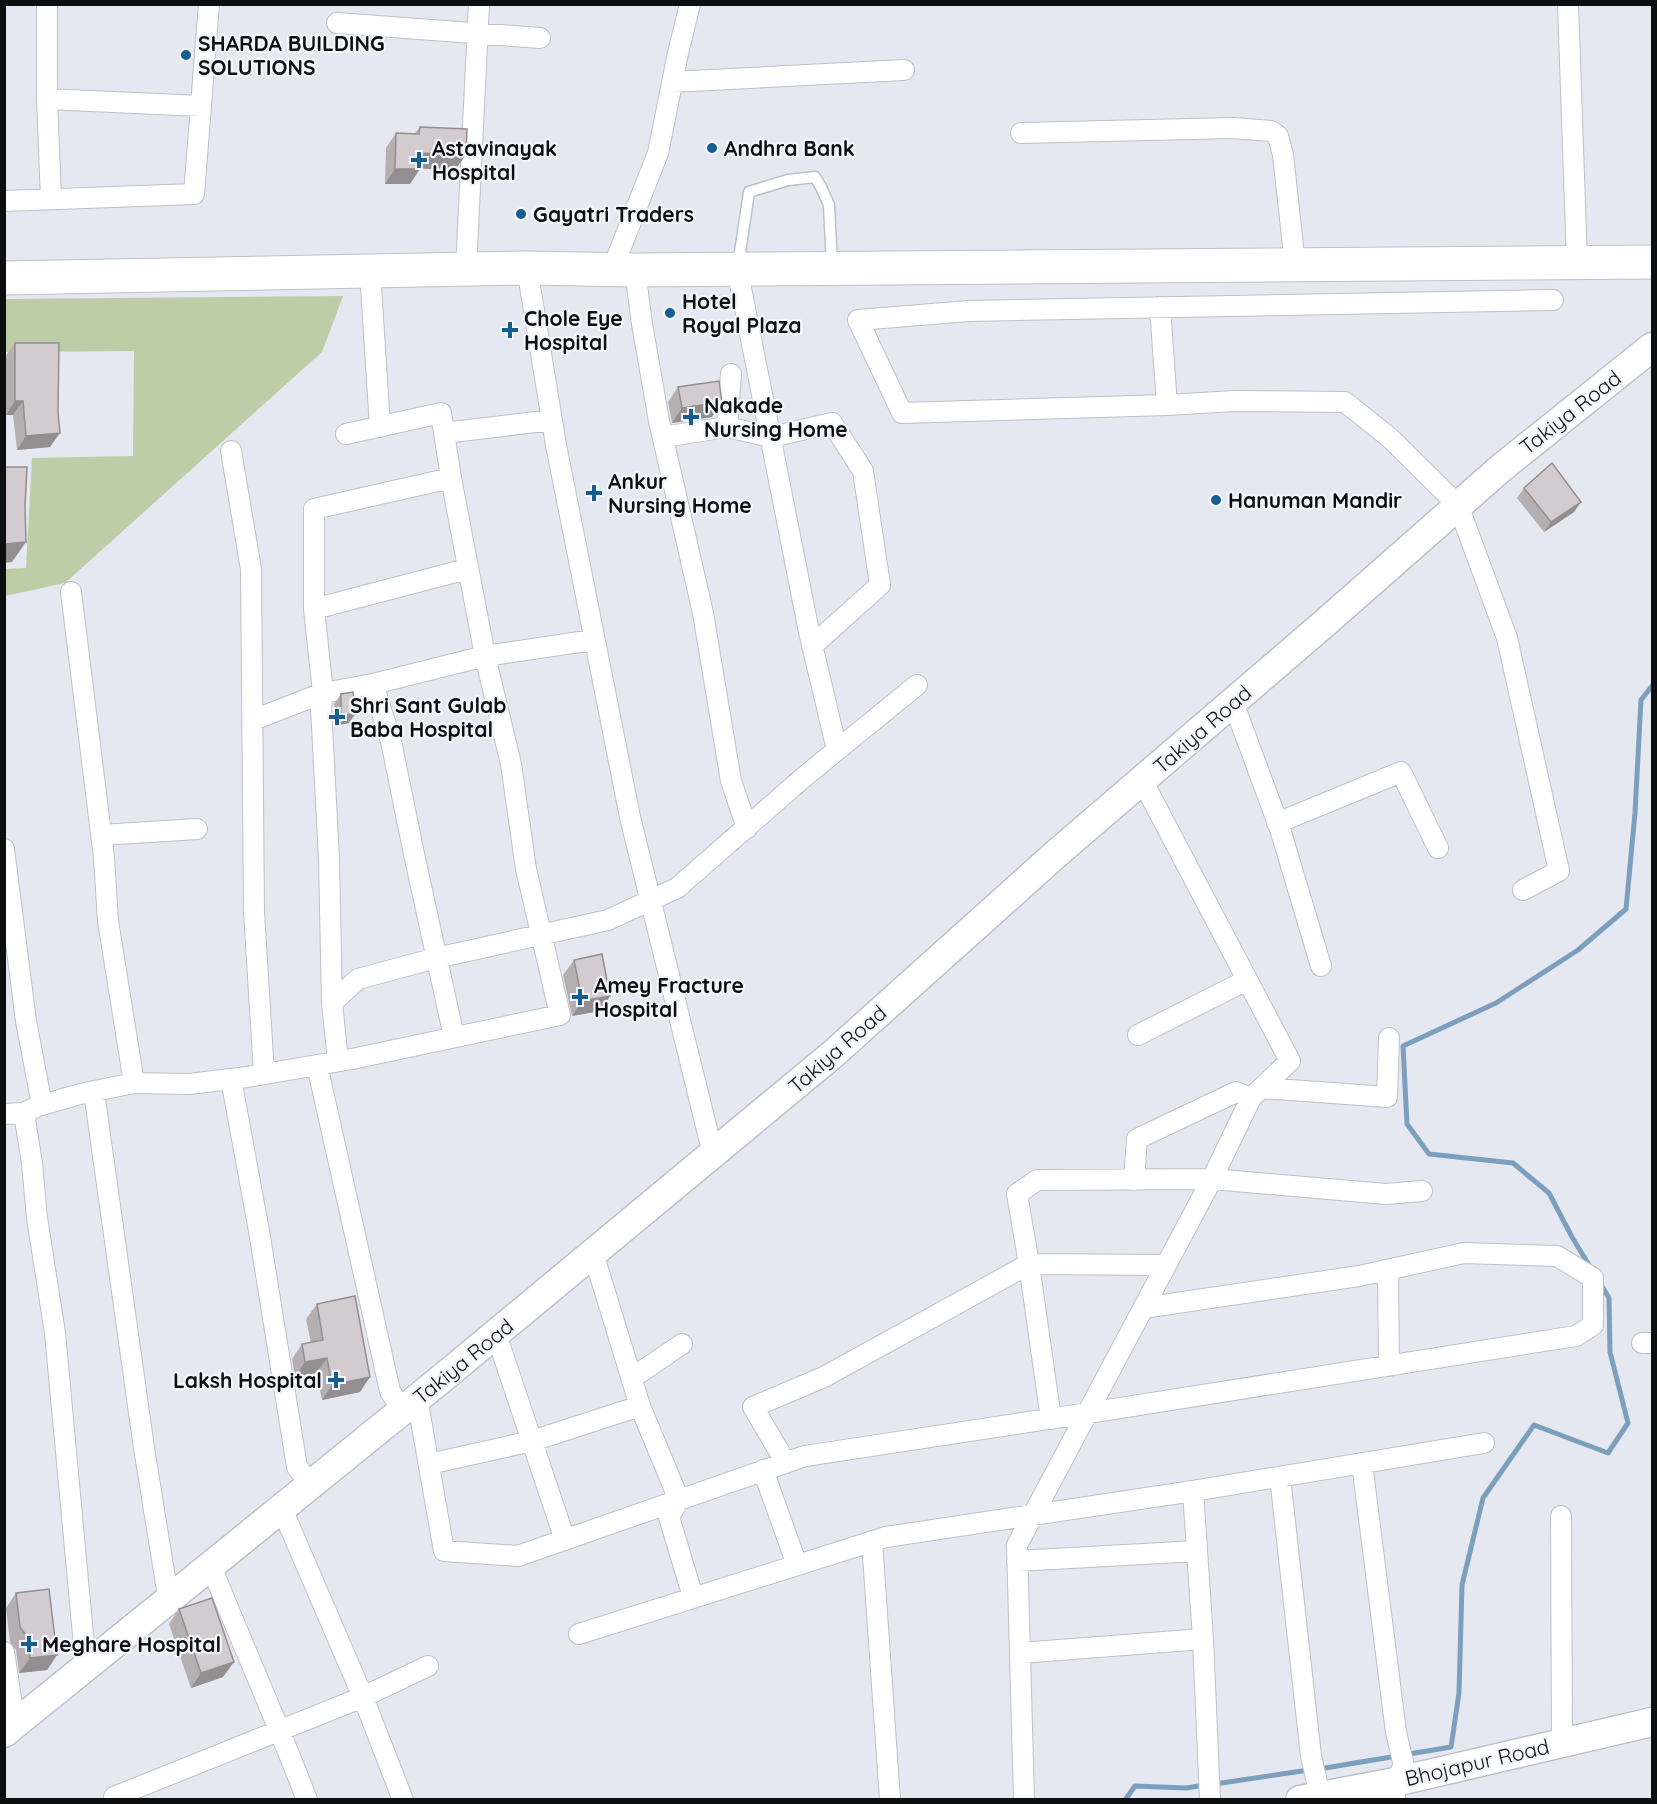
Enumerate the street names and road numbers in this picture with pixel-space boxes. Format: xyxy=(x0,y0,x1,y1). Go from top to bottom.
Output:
street label: Takiya Road xyxy=(1514,364,1626,460)
street label: Takiya Road xyxy=(1148,679,1256,779)
street label: Takiya Road xyxy=(783,999,891,1099)
street label: Takiya Road xyxy=(408,1313,518,1409)
street label: Bhojapur Road xyxy=(1402,1733,1552,1791)

